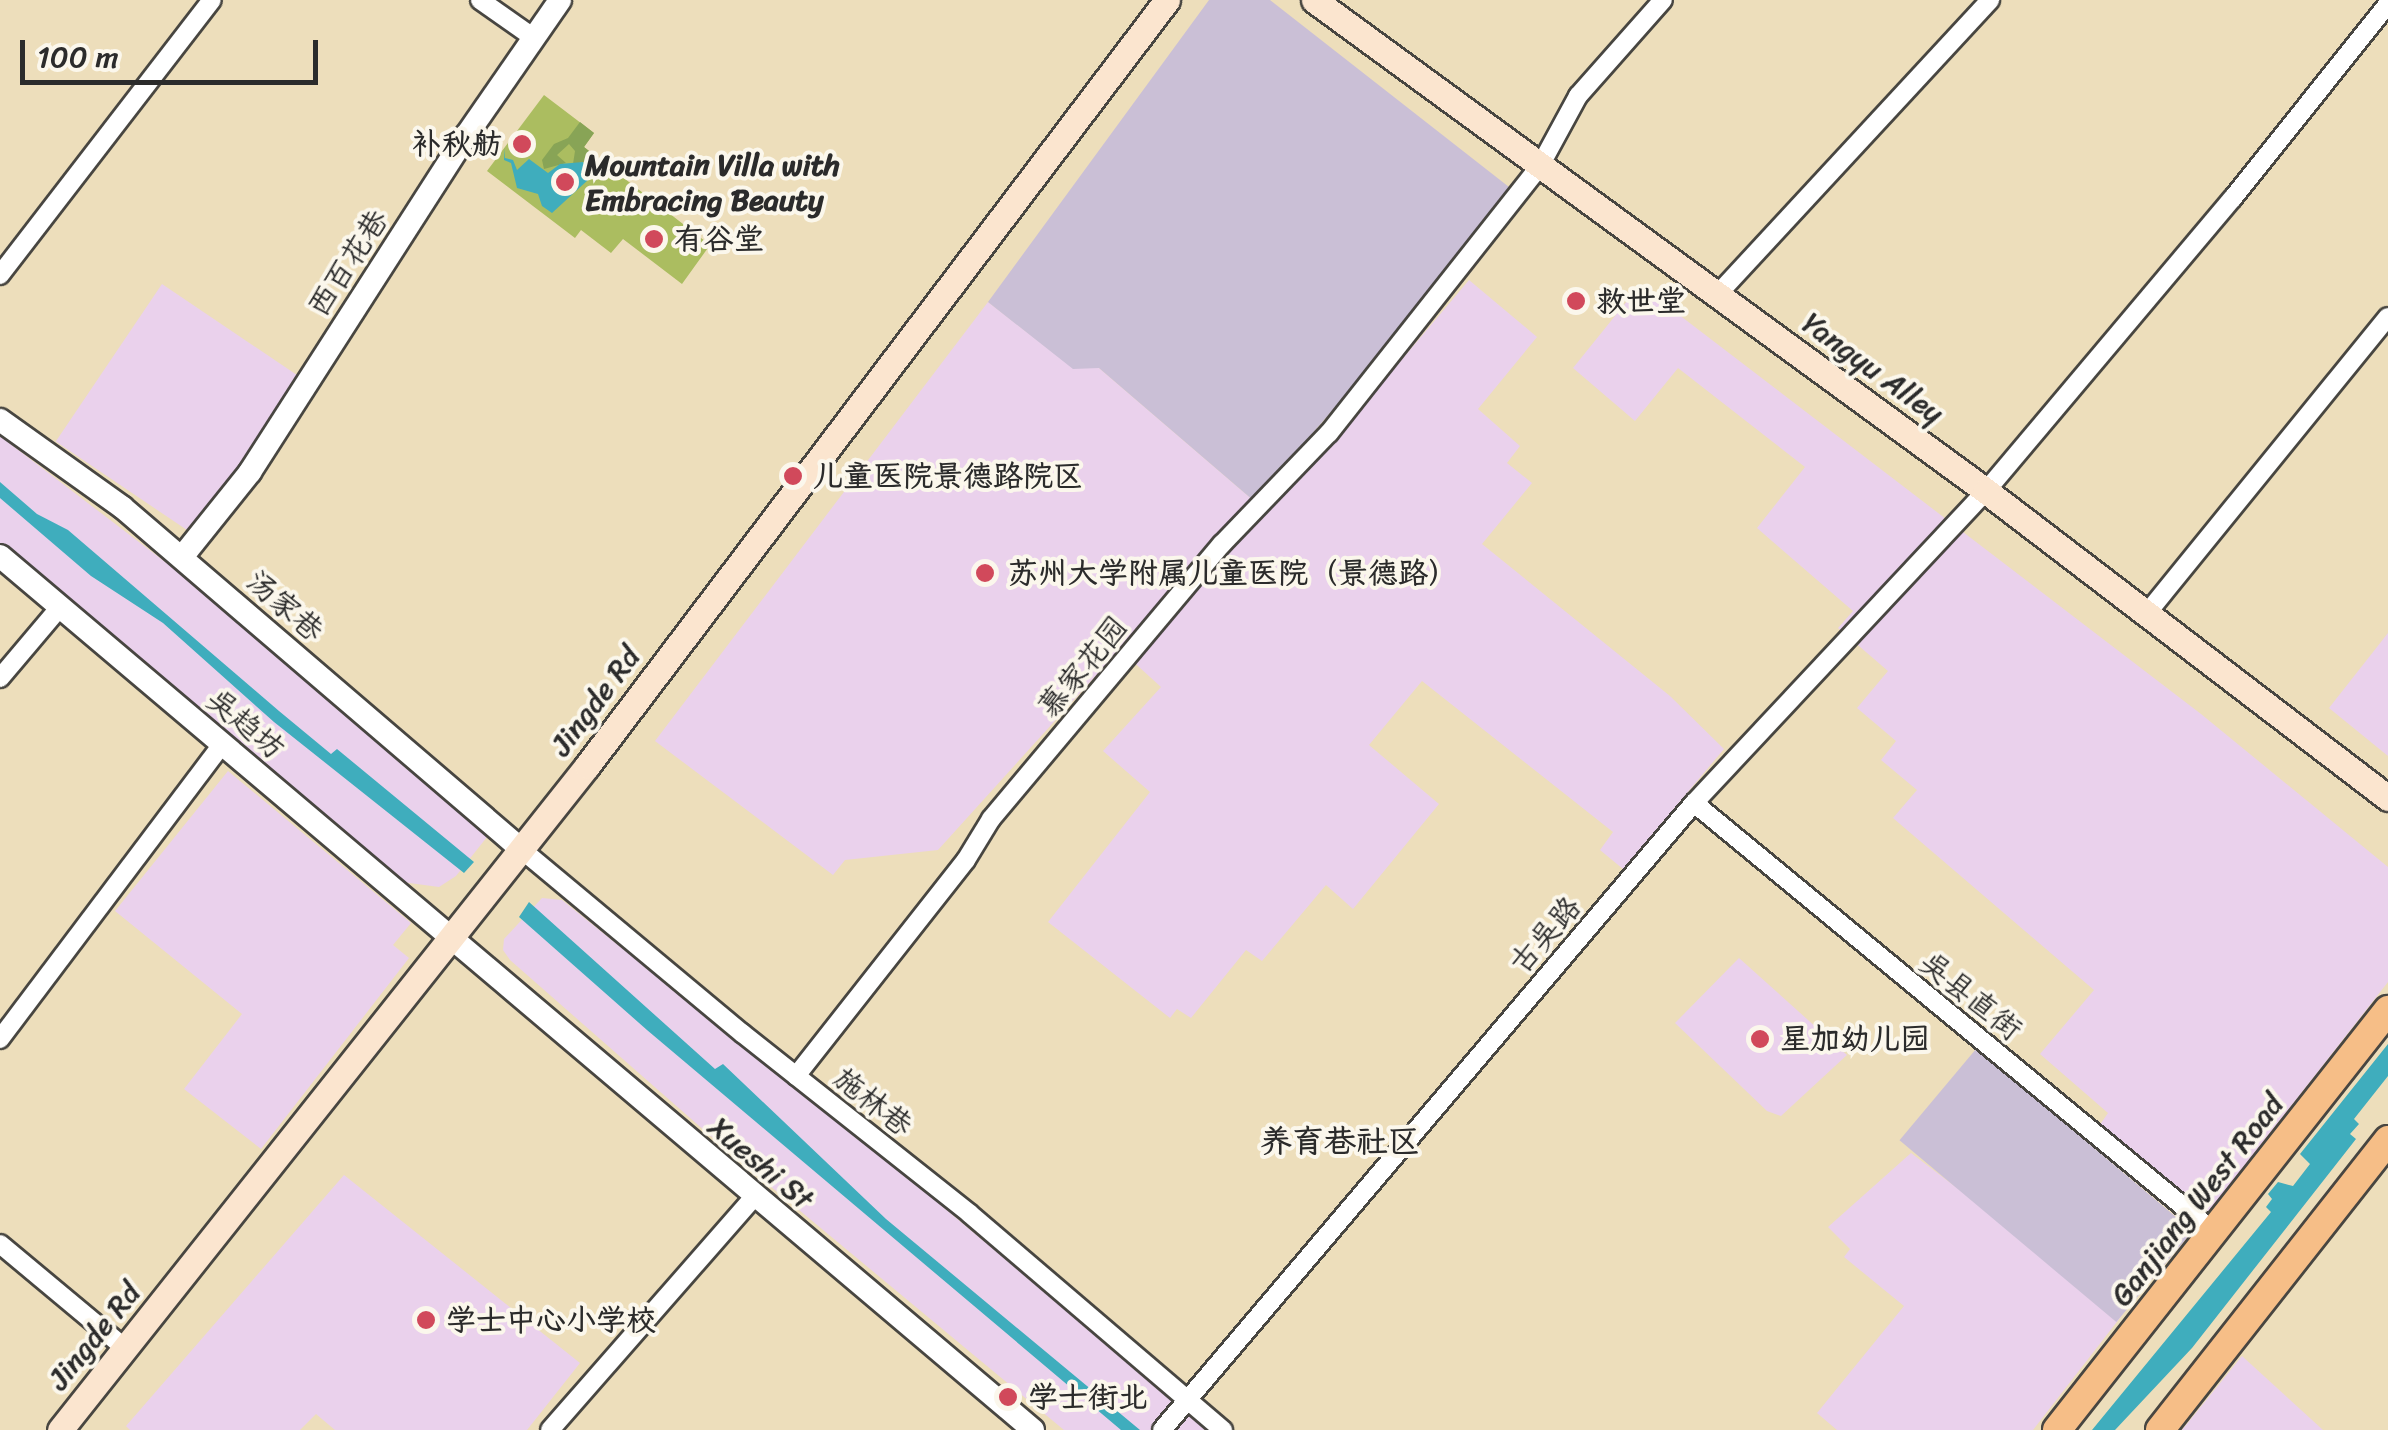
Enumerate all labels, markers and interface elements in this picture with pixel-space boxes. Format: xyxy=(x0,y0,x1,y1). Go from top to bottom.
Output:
scale bar xyxy=(25,20,322,82)
text: 100 m xyxy=(37,30,119,84)
place label: 补秋舫 xyxy=(412,126,502,162)
marker: 补秋舫 xyxy=(511,133,533,155)
place label: Mountain Villa with Embracing Beauty xyxy=(585,147,841,218)
marker: Mountain Villa with Embracing Beauty xyxy=(554,171,576,193)
street label: 西百花巷 xyxy=(300,203,396,323)
place label: 有谷堂 xyxy=(674,221,764,257)
marker: 有谷堂 xyxy=(643,228,665,250)
place label: 救世堂 xyxy=(1596,283,1686,319)
marker: 救世堂 xyxy=(1565,290,1587,312)
street label: Yangyu Alley xyxy=(1795,304,1951,432)
place label: 儿童医院景德路院区 xyxy=(813,458,1083,494)
marker: 儿童医院景德路院区 xyxy=(782,465,804,487)
place label: 苏州大学附属儿童医院（景德路） xyxy=(1008,555,1458,591)
marker: 苏州大学附属儿童医院（景德路） xyxy=(972,560,998,586)
street label: 汤家巷 xyxy=(239,563,331,649)
street label: 慕家花园 xyxy=(1031,609,1135,725)
street label: Jingde Rd xyxy=(542,640,648,762)
street label: 吴趋坊 xyxy=(200,681,292,767)
street label: 古吴路 xyxy=(1502,889,1588,981)
street label: 吴县直街 xyxy=(1913,944,2029,1048)
place label: 星加幼儿园 xyxy=(1780,1021,1930,1057)
marker: 星加幼儿园 xyxy=(1749,1028,1771,1050)
street label: 施林巷 xyxy=(826,1060,920,1144)
street label: Ganjiang West Road xyxy=(2103,1087,2291,1313)
street label: Xueshi St xyxy=(701,1109,821,1217)
district label: 养育巷社区 xyxy=(1260,1123,1420,1161)
street label: Jingde Rd xyxy=(40,1275,148,1397)
place label: 学士中心小学校 xyxy=(446,1302,656,1338)
marker: 学士中心小学校 xyxy=(415,1309,437,1331)
place label: 学士街北 xyxy=(1028,1379,1148,1415)
marker: 学士街北 xyxy=(997,1386,1019,1408)

